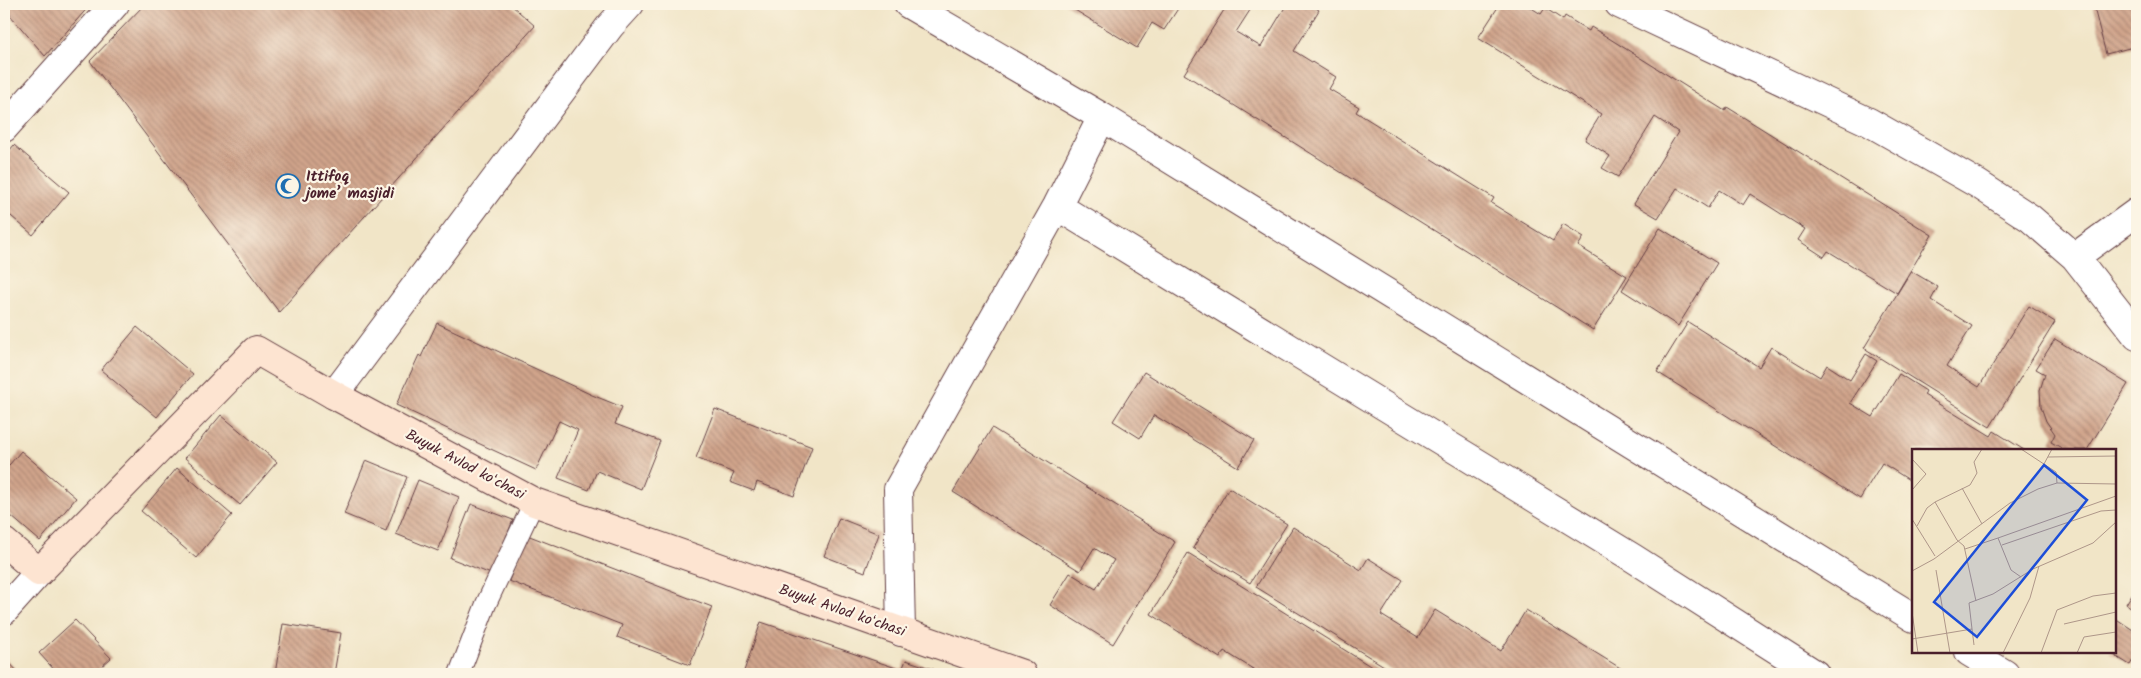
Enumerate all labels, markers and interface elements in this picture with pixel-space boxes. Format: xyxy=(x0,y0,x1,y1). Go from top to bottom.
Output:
place label: Ittifoq jome’ masjidi xyxy=(302,165,395,206)
mosque icon: Ittifoq jome’ masjidi xyxy=(275,173,301,199)
street label: Buyuk Avlod koʻchasi xyxy=(401,423,530,507)
inset map xyxy=(1912,449,2116,653)
street label: Buyuk Avlod koʻchasi xyxy=(776,578,910,644)

